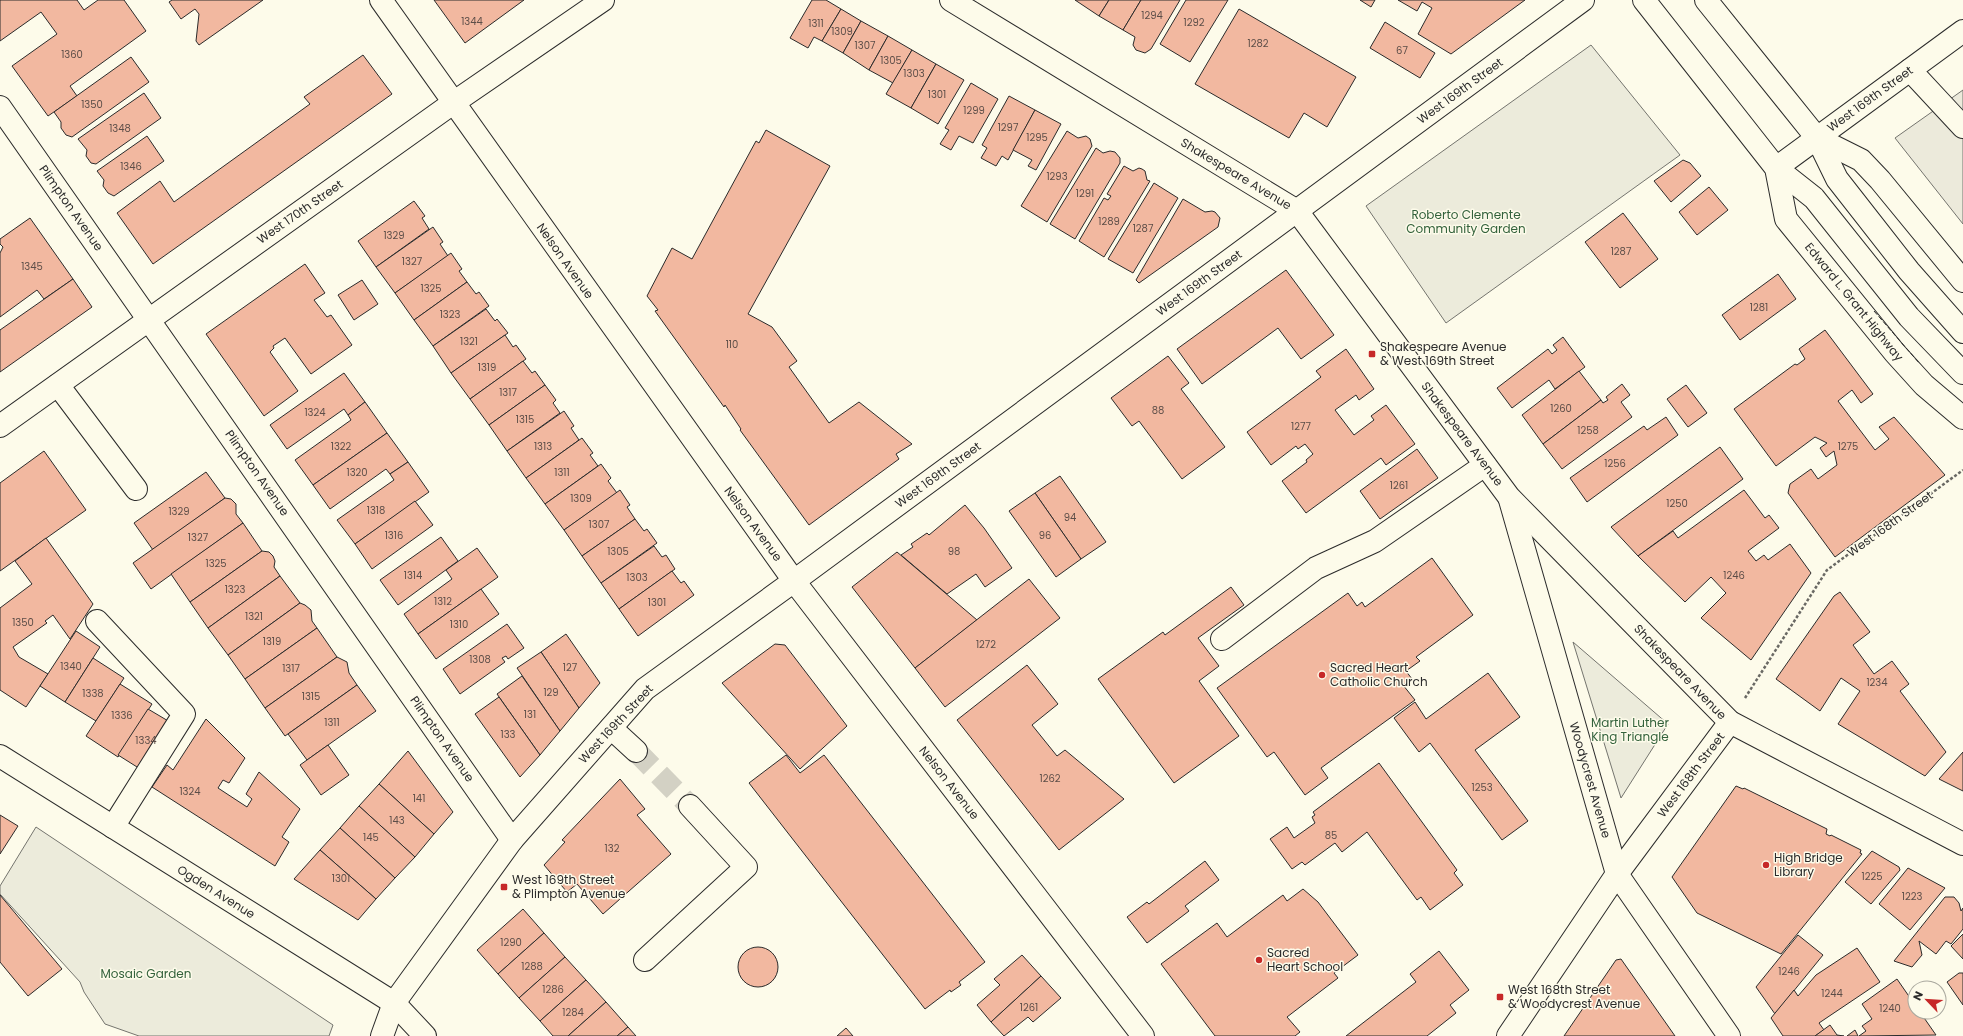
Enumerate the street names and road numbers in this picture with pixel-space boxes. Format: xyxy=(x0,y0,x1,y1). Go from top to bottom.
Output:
street label: West 169th Street xyxy=(1413,54,1506,128)
street label: West 169th Street xyxy=(1823,62,1916,136)
street label: Shakespeare Avenue xyxy=(1178,134,1295,213)
street label: Plimpton Avenue xyxy=(35,161,107,254)
street label: West 170th Street xyxy=(253,176,346,248)
street label: Nelson Avenue xyxy=(533,220,598,302)
street label: Edward L. Grant Highway xyxy=(1801,239,1908,365)
street label: West 169th Street xyxy=(1152,246,1245,320)
street label: Shakespeare Avenue xyxy=(1418,378,1507,489)
street label: Plimpton Avenue xyxy=(221,426,293,519)
street label: West 169th Street xyxy=(891,438,984,512)
street label: Nelson Avenue xyxy=(720,483,786,565)
street label: West 168th Street xyxy=(1843,487,1936,561)
street label: Shakespeare Avenue xyxy=(1630,620,1730,723)
street label: West 169th Street xyxy=(574,680,657,767)
street label: Plimpton Avenue xyxy=(406,692,478,785)
street label: Woodycrest Avenue xyxy=(1566,720,1615,840)
street label: West 168th Street xyxy=(1653,729,1728,821)
street label: Nelson Avenue xyxy=(915,743,983,823)
street label: Ogden Avenue xyxy=(174,861,259,922)

